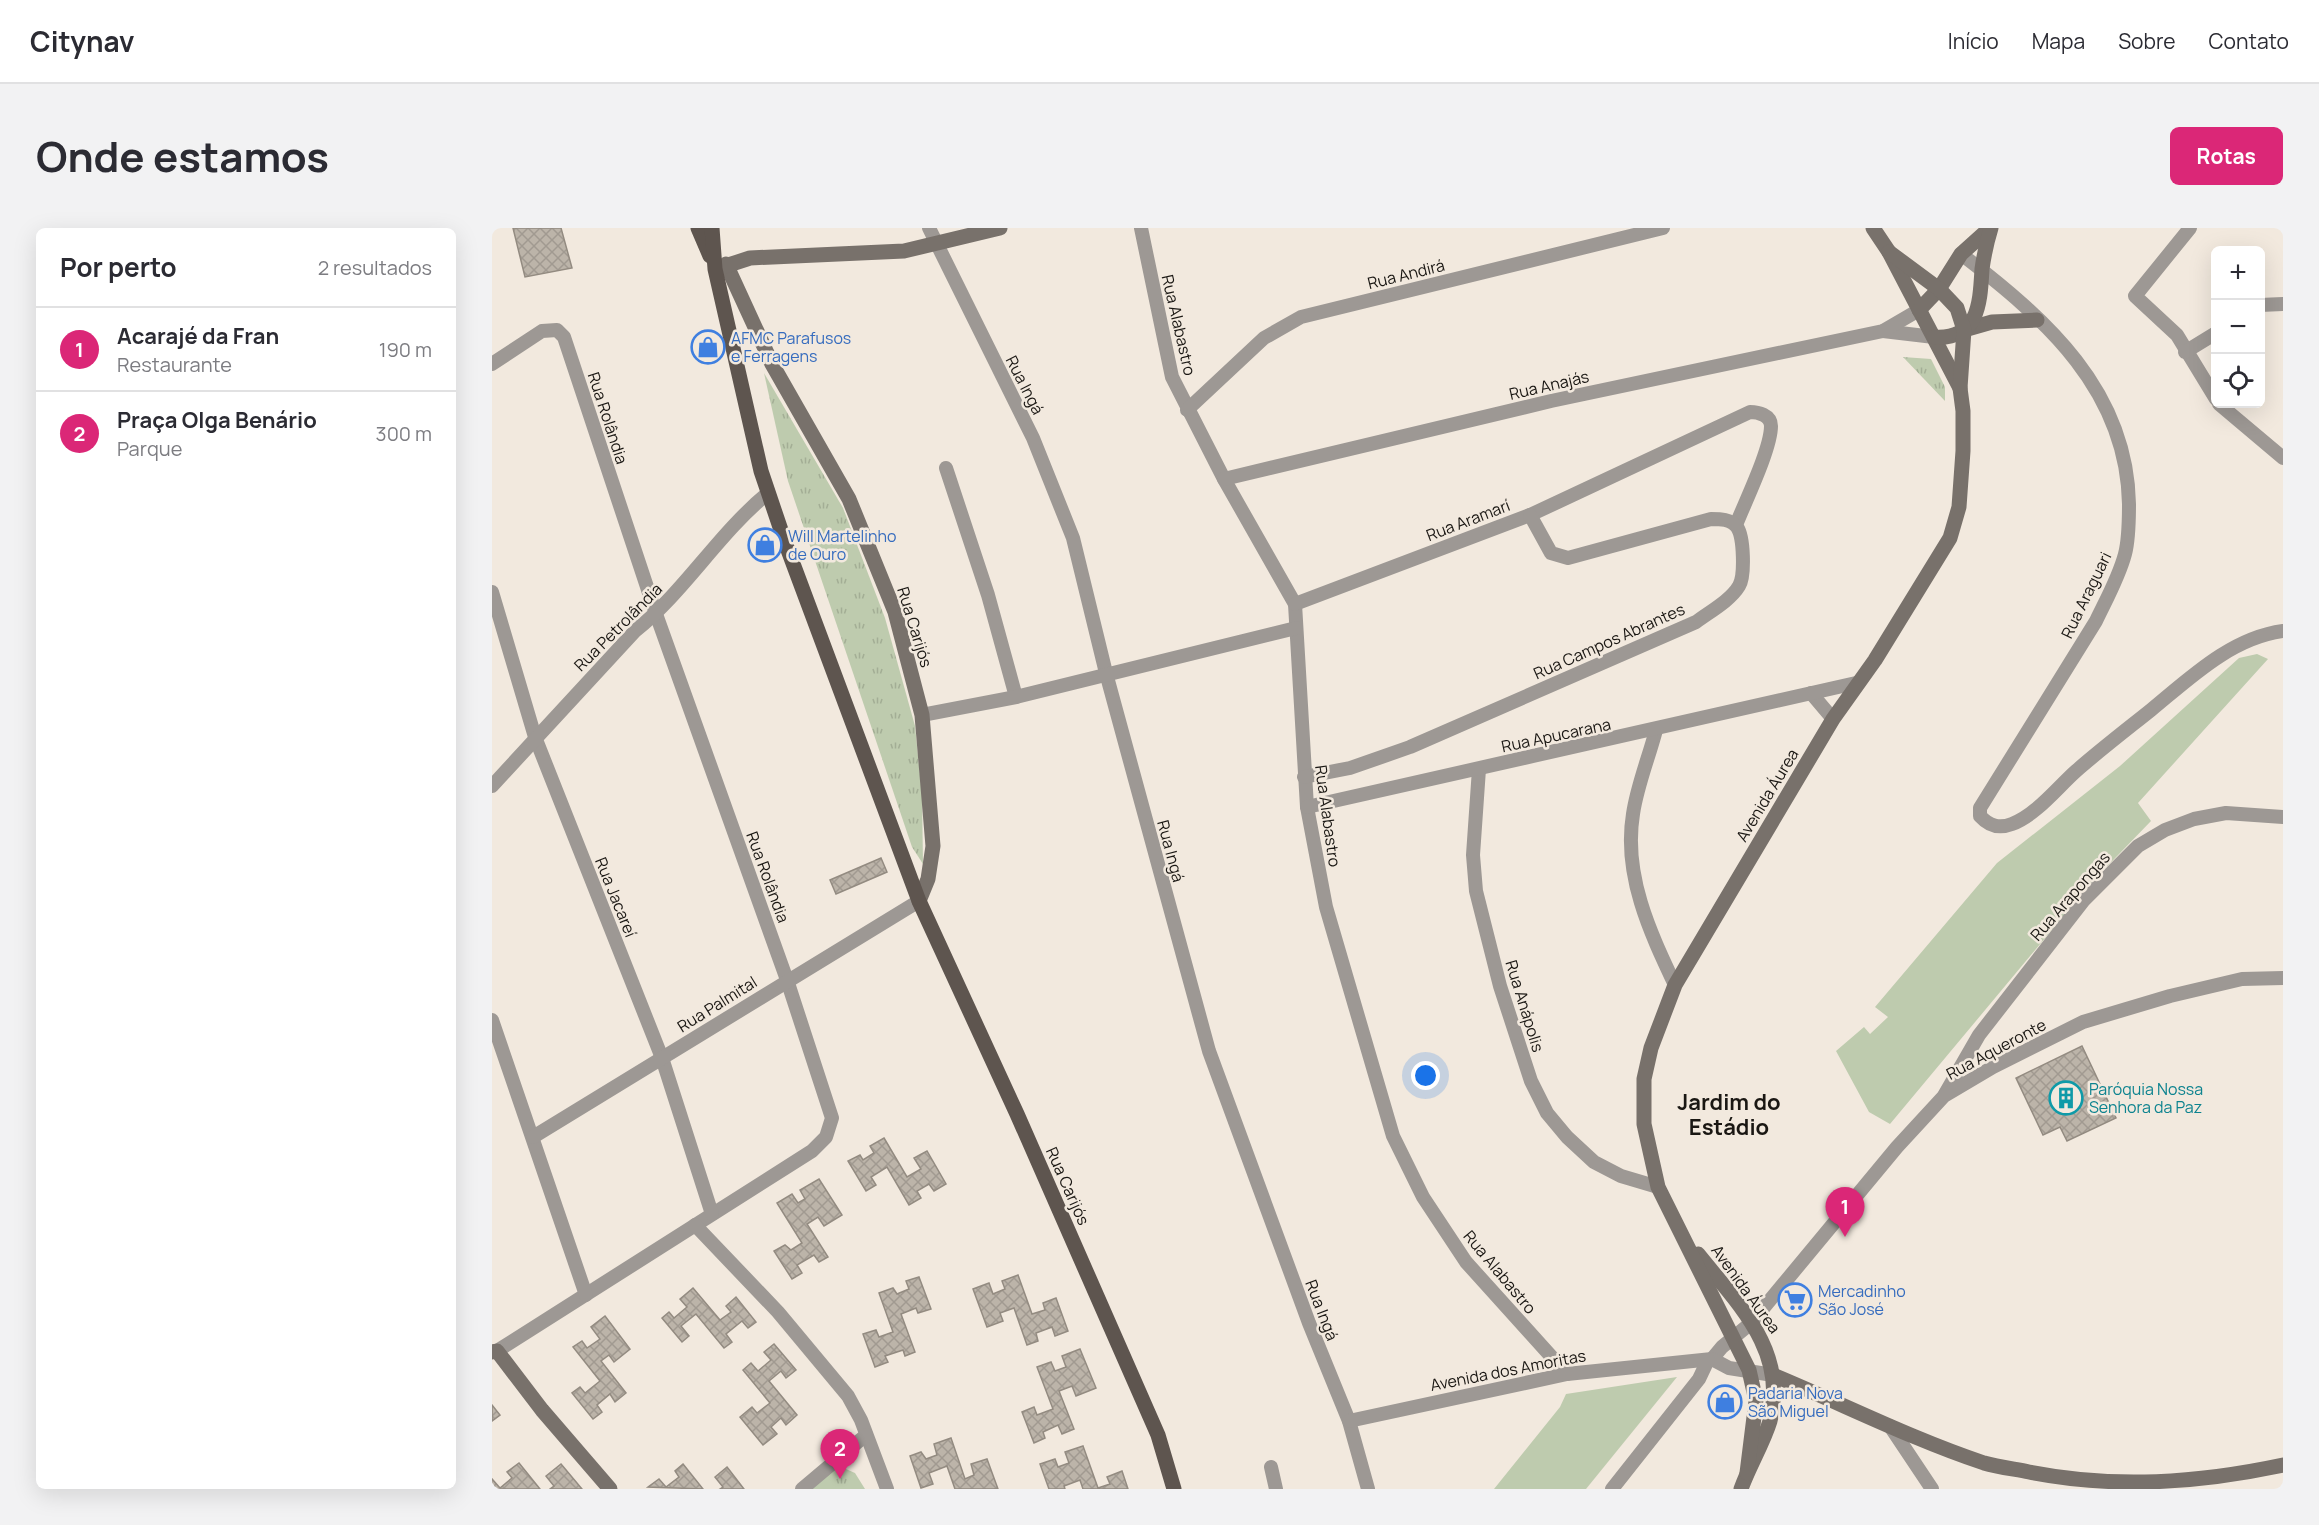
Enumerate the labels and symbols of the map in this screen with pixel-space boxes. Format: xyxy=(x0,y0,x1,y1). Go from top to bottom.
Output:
street label: Rua Andirá xyxy=(1365,254,1447,294)
street label: Rua Alabastro xyxy=(1157,272,1201,378)
place label: AFMC Parafusos e Ferragens xyxy=(731,327,851,367)
shop icon: AFMC Parafusos e Ferragens xyxy=(690,329,726,365)
street label: Rua Ingá xyxy=(1001,352,1049,418)
street label: Rua Anajás xyxy=(1507,365,1591,405)
street label: Rua Rolândia xyxy=(583,369,633,467)
street label: Rua Aramarí xyxy=(1423,494,1513,546)
place label: Will Martelinho de Ouro xyxy=(788,525,897,565)
shop icon: Will Martelinho de Ouro xyxy=(747,527,783,563)
street label: Rua Araguari xyxy=(2056,548,2116,642)
street label: Rua Petrolândia xyxy=(569,578,667,676)
street label: Rua Carijós xyxy=(892,584,938,670)
street label: Rua Campos Abrantes xyxy=(1530,598,1688,684)
street label: Rua Apucarana xyxy=(1499,713,1613,757)
street label: Avenida Áurea xyxy=(1731,745,1803,845)
street label: Rua Alabastro xyxy=(1310,764,1346,868)
street label: Rua Ingá xyxy=(1152,818,1190,884)
street label: Rua Rolândia xyxy=(741,828,795,926)
street label: Rua Arapongas xyxy=(2025,847,2115,945)
street label: Rua Jacareí xyxy=(590,854,642,940)
street label: Rua Anápolis xyxy=(1501,957,1549,1055)
street label: Rua Palmital xyxy=(673,971,761,1037)
street label: Rua Aqueronte xyxy=(1942,1013,2050,1085)
your location xyxy=(1411,1061,1440,1090)
place label: Paróquia Nossa Senhora da Paz xyxy=(2089,1078,2203,1118)
building icon: Paróquia Nossa Senhora da Paz xyxy=(2048,1080,2084,1116)
district label: Jardim do Estádio xyxy=(1677,1087,1781,1142)
street label: Rua Carijós xyxy=(1041,1143,1095,1229)
pin: 1 xyxy=(1826,1188,1864,1237)
street label: Rua Alabastro xyxy=(1459,1226,1541,1318)
street label: Avenida Áurea xyxy=(1706,1240,1786,1338)
street label: Rua Ingá xyxy=(1300,1277,1344,1343)
place label: Mercadinho São José xyxy=(1818,1280,1906,1320)
supermarket icon: Mercadinho São José xyxy=(1777,1282,1813,1318)
street label: Avenida dos Amoritas xyxy=(1428,1344,1588,1396)
place label: Padaria Nova São Miguel xyxy=(1748,1382,1843,1422)
shop icon: Padaria Nova São Miguel xyxy=(1707,1384,1743,1420)
pin: 2 xyxy=(820,1430,860,1479)

